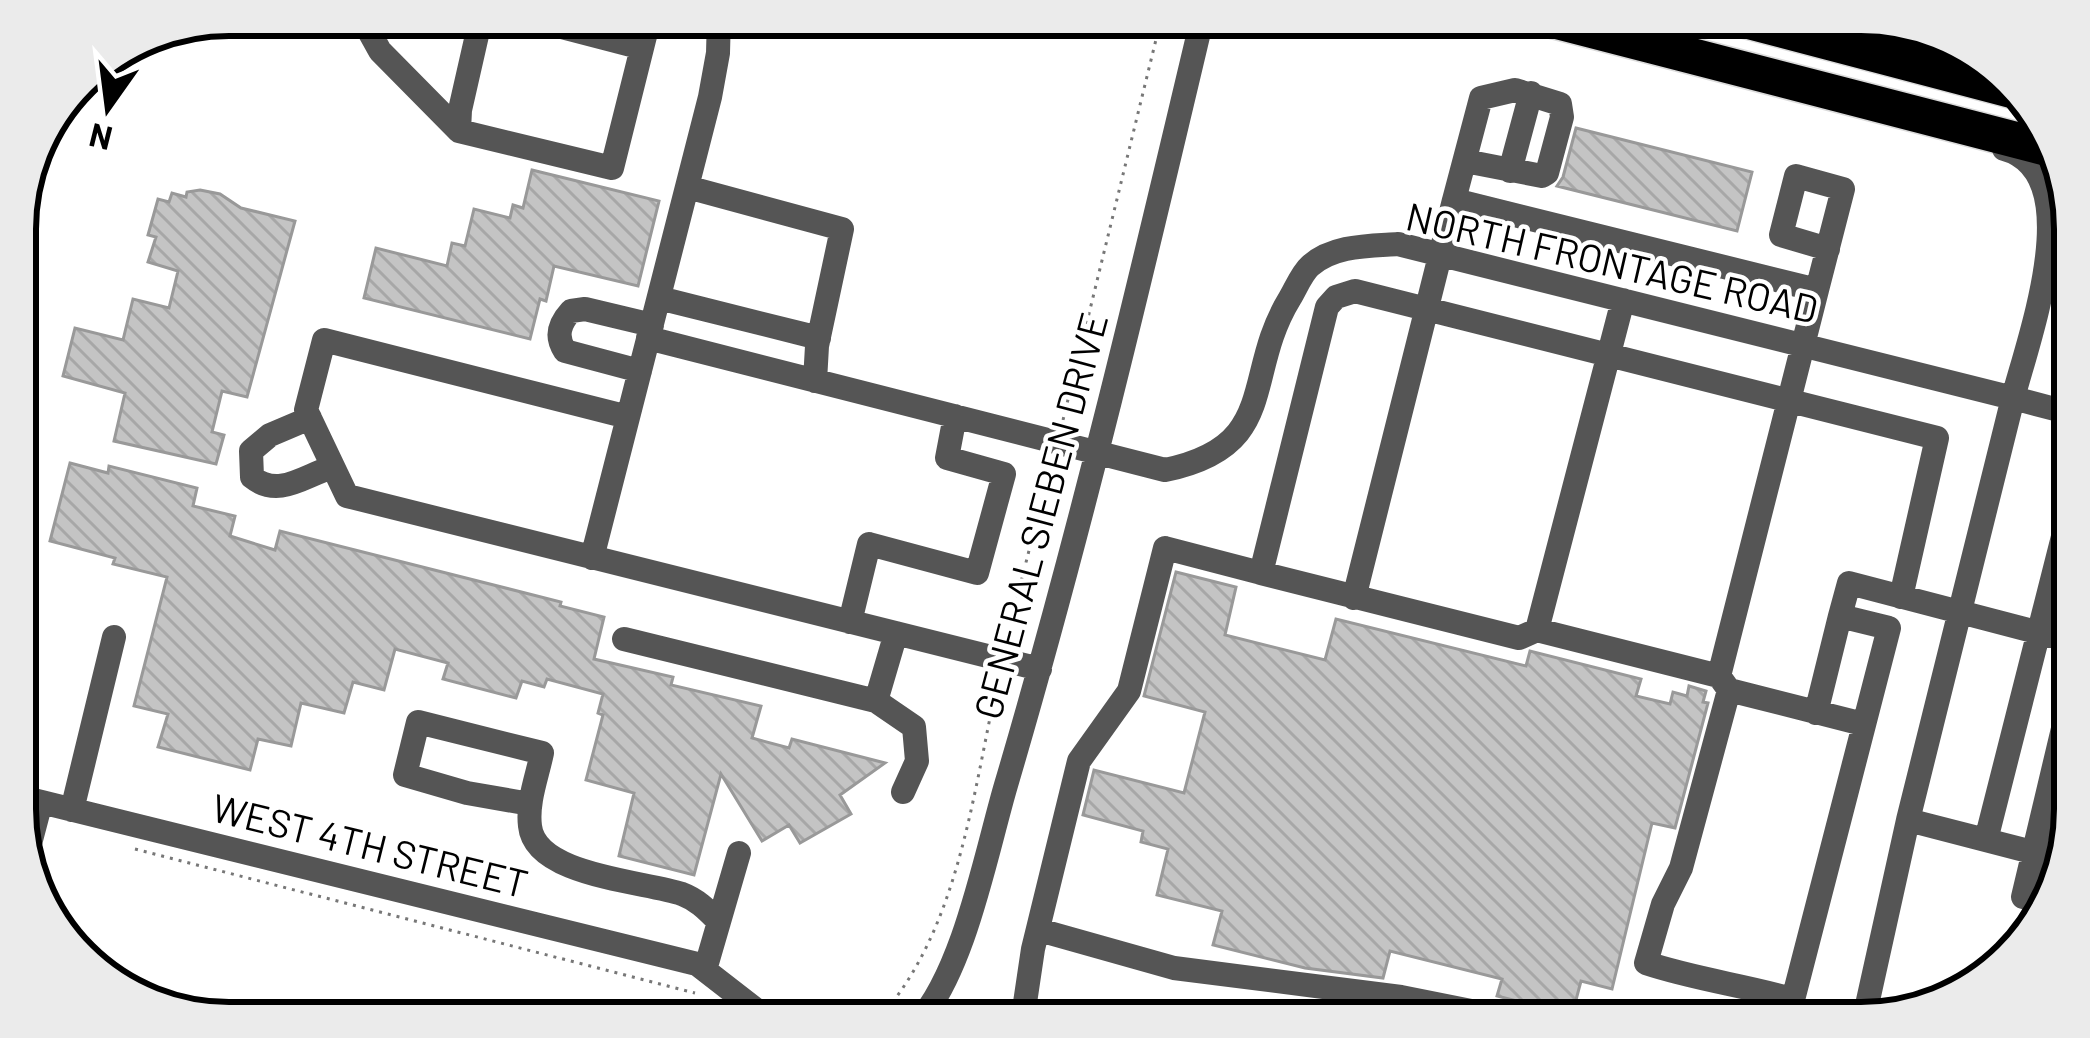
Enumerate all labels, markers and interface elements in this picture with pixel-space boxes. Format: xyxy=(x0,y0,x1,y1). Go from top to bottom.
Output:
north arrow xyxy=(48,48,168,168)
text: N xyxy=(85,116,116,160)
street label: NORTH FRONTAGE ROAD xyxy=(1402,191,1823,332)
street label: GENERAL SIEBEN DRIVE xyxy=(963,307,1116,724)
street label: WEST 4TH STREET xyxy=(208,783,533,906)

